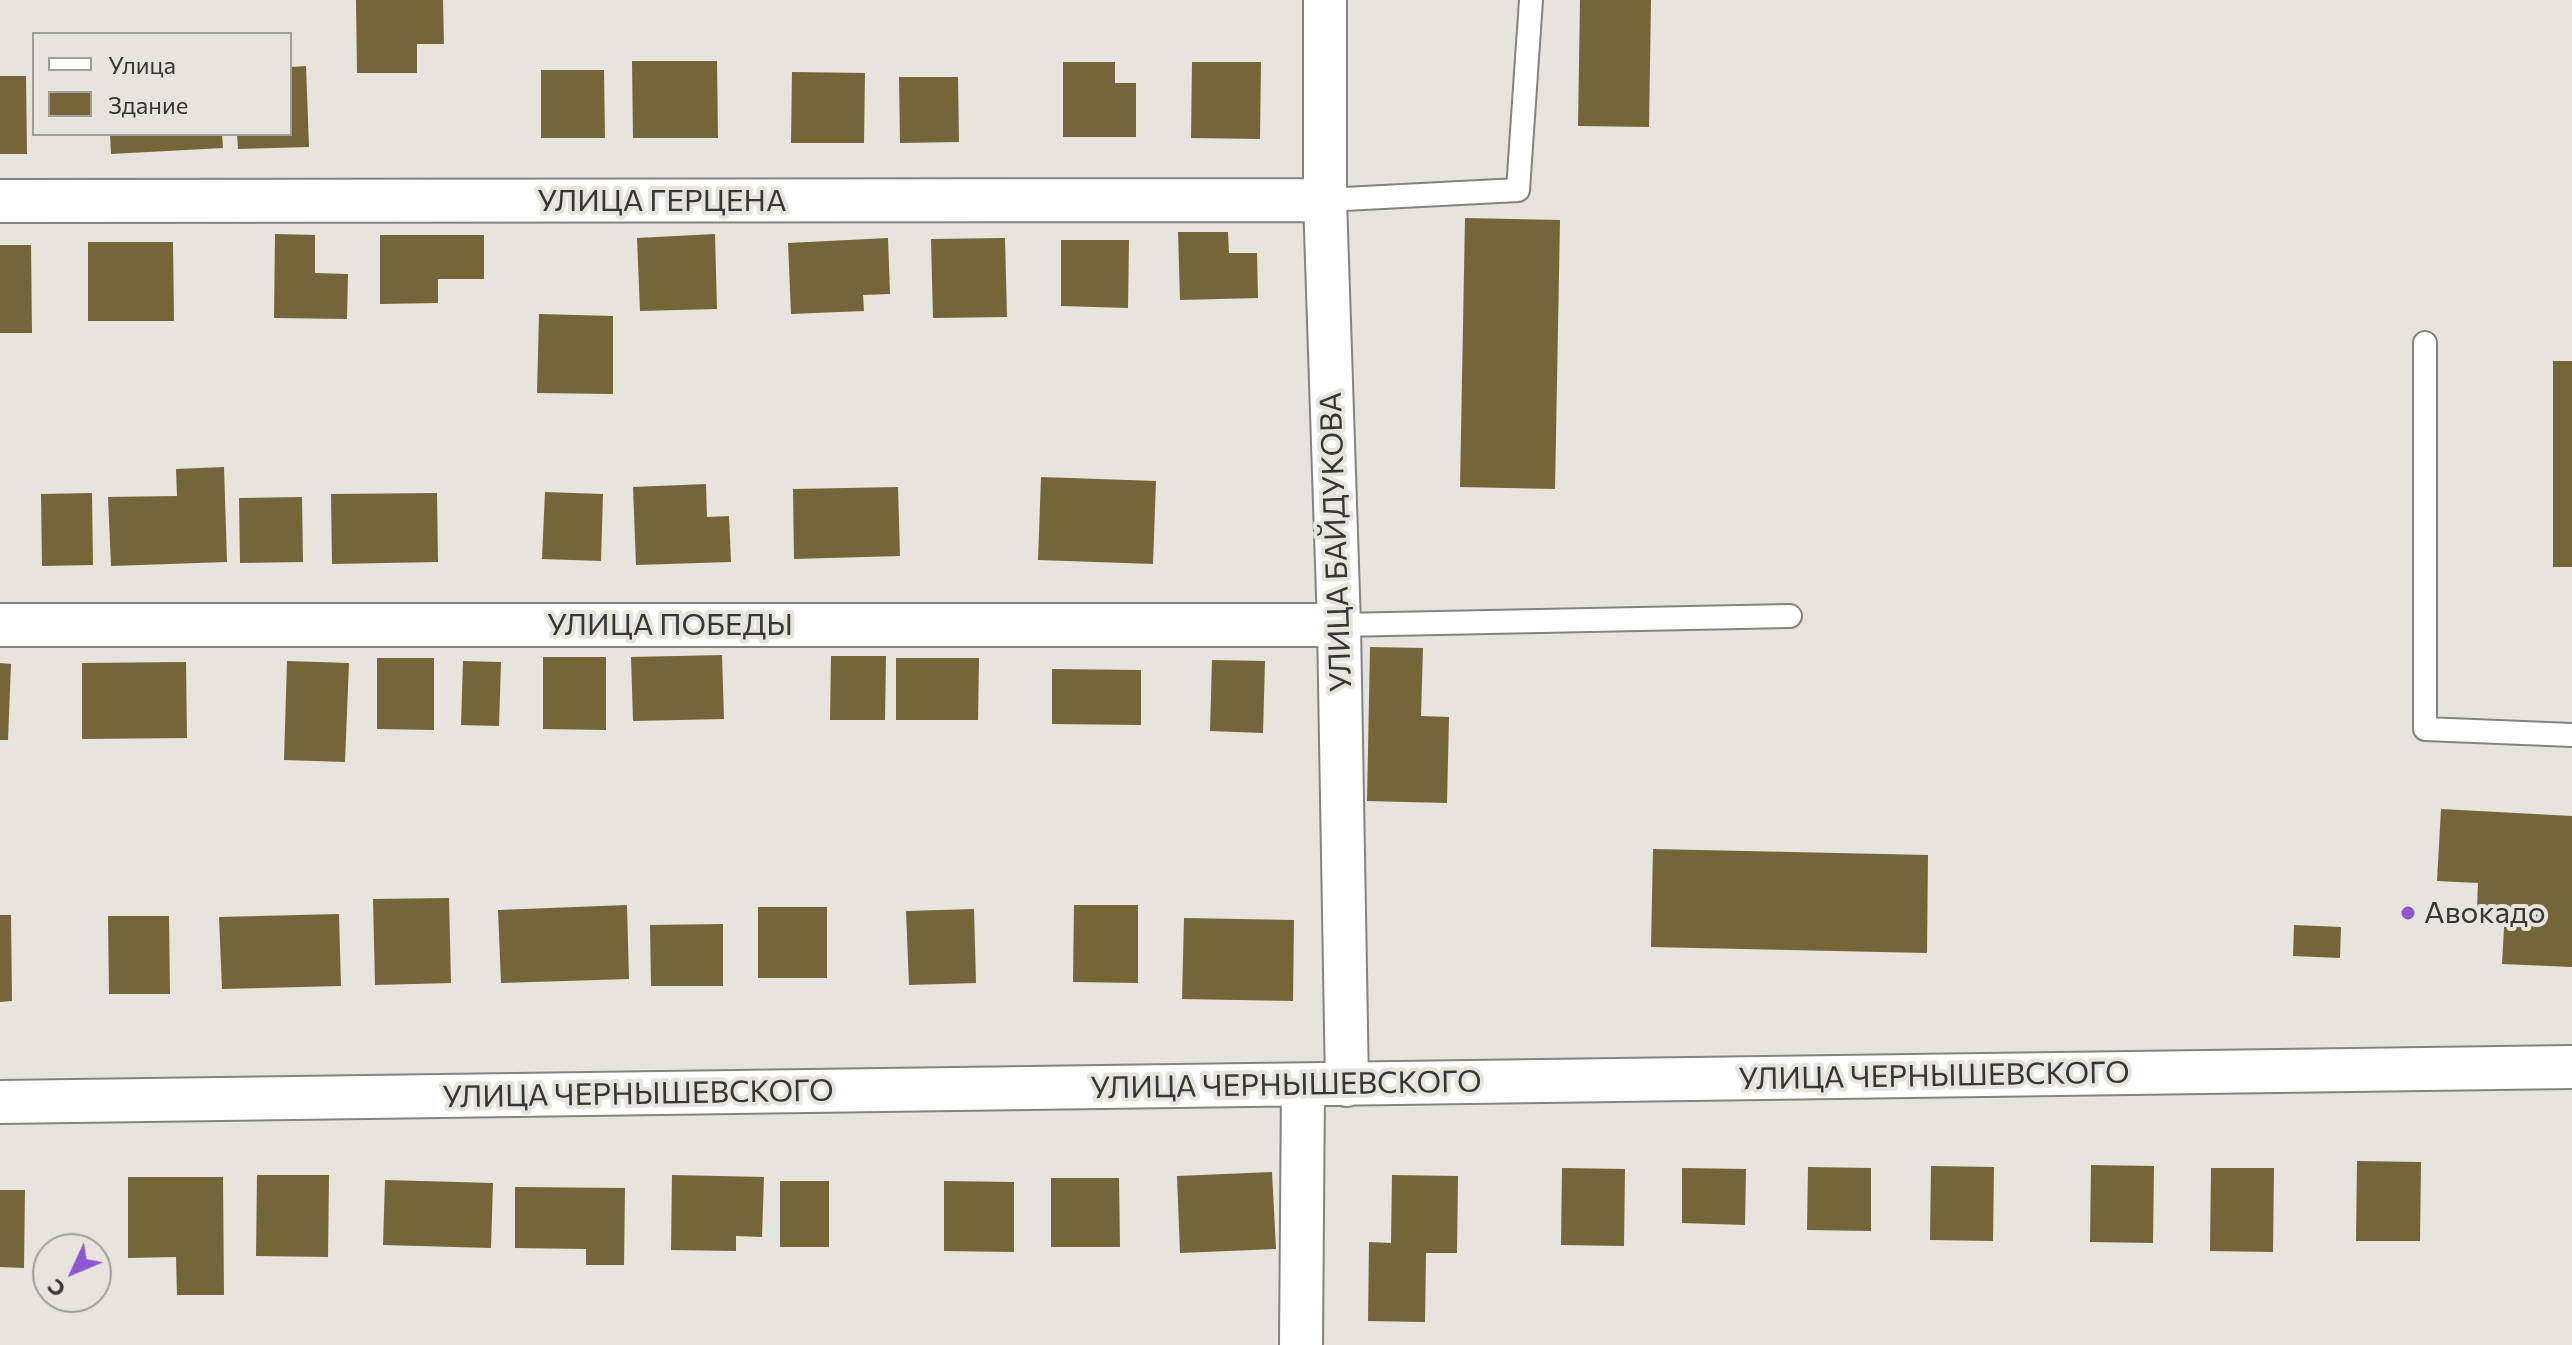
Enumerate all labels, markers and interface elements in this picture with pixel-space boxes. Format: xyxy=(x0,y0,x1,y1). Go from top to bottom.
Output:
legend xyxy=(32,32,292,136)
text: Улица xyxy=(108,50,176,79)
text: Здание xyxy=(108,90,188,119)
street label: УЛИЦА ГЕРЦЕНА xyxy=(537,183,787,219)
street label: УЛИЦА БАЙДУКОВА xyxy=(1313,391,1359,693)
street label: УЛИЦА ПОБЕДЫ xyxy=(547,607,793,643)
place label: Авокадо xyxy=(2424,895,2546,931)
marker: Авокадо xyxy=(2399,904,2417,922)
street label: УЛИЦА ЧЕРНЫШЕВСКОГО xyxy=(1738,1055,2130,1097)
street label: УЛИЦА ЧЕРНЫШЕВСКОГО xyxy=(1090,1064,1482,1106)
street label: УЛИЦА ЧЕРНЫШЕВСКОГО xyxy=(442,1073,834,1115)
north arrow xyxy=(32,1233,112,1313)
text: С xyxy=(41,1274,71,1303)

